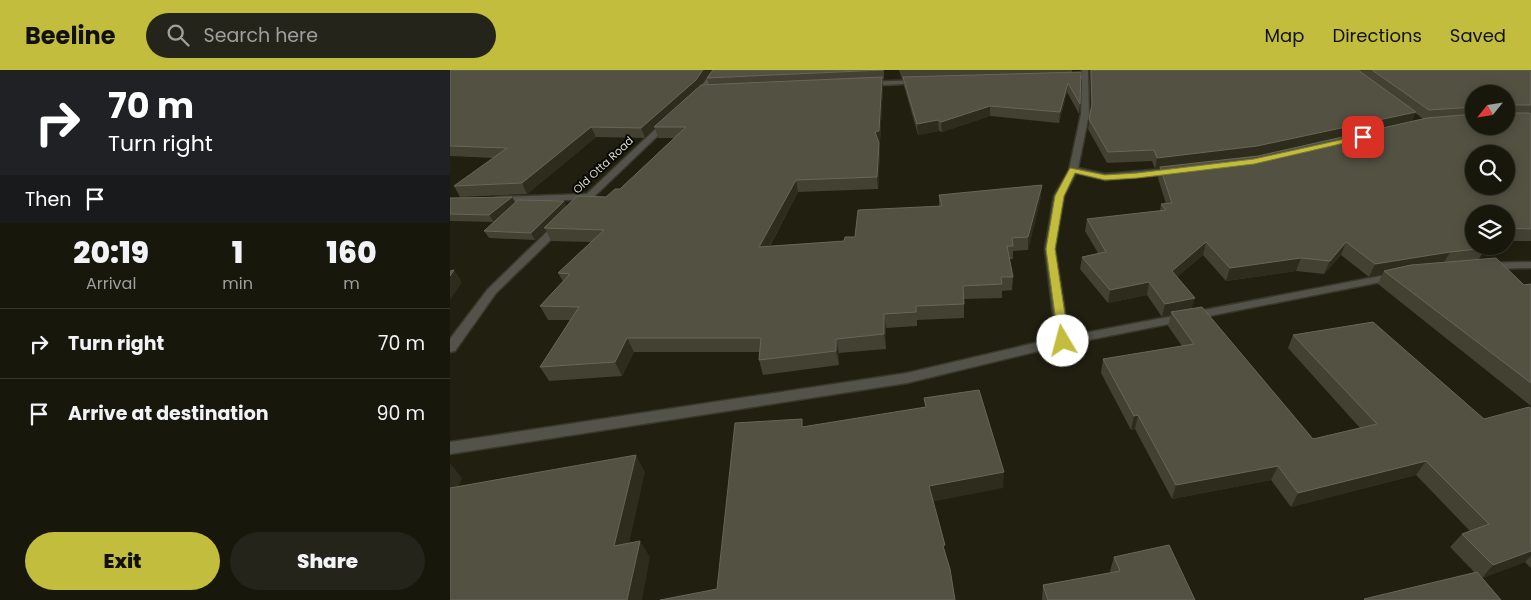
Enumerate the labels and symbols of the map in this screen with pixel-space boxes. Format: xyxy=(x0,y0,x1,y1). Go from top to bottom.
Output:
north arrow xyxy=(1465,85,1515,135)
pin xyxy=(1342,116,1384,158)
street label: Old Otta Road xyxy=(569,133,637,197)
position arrow xyxy=(1036,314,1088,366)

